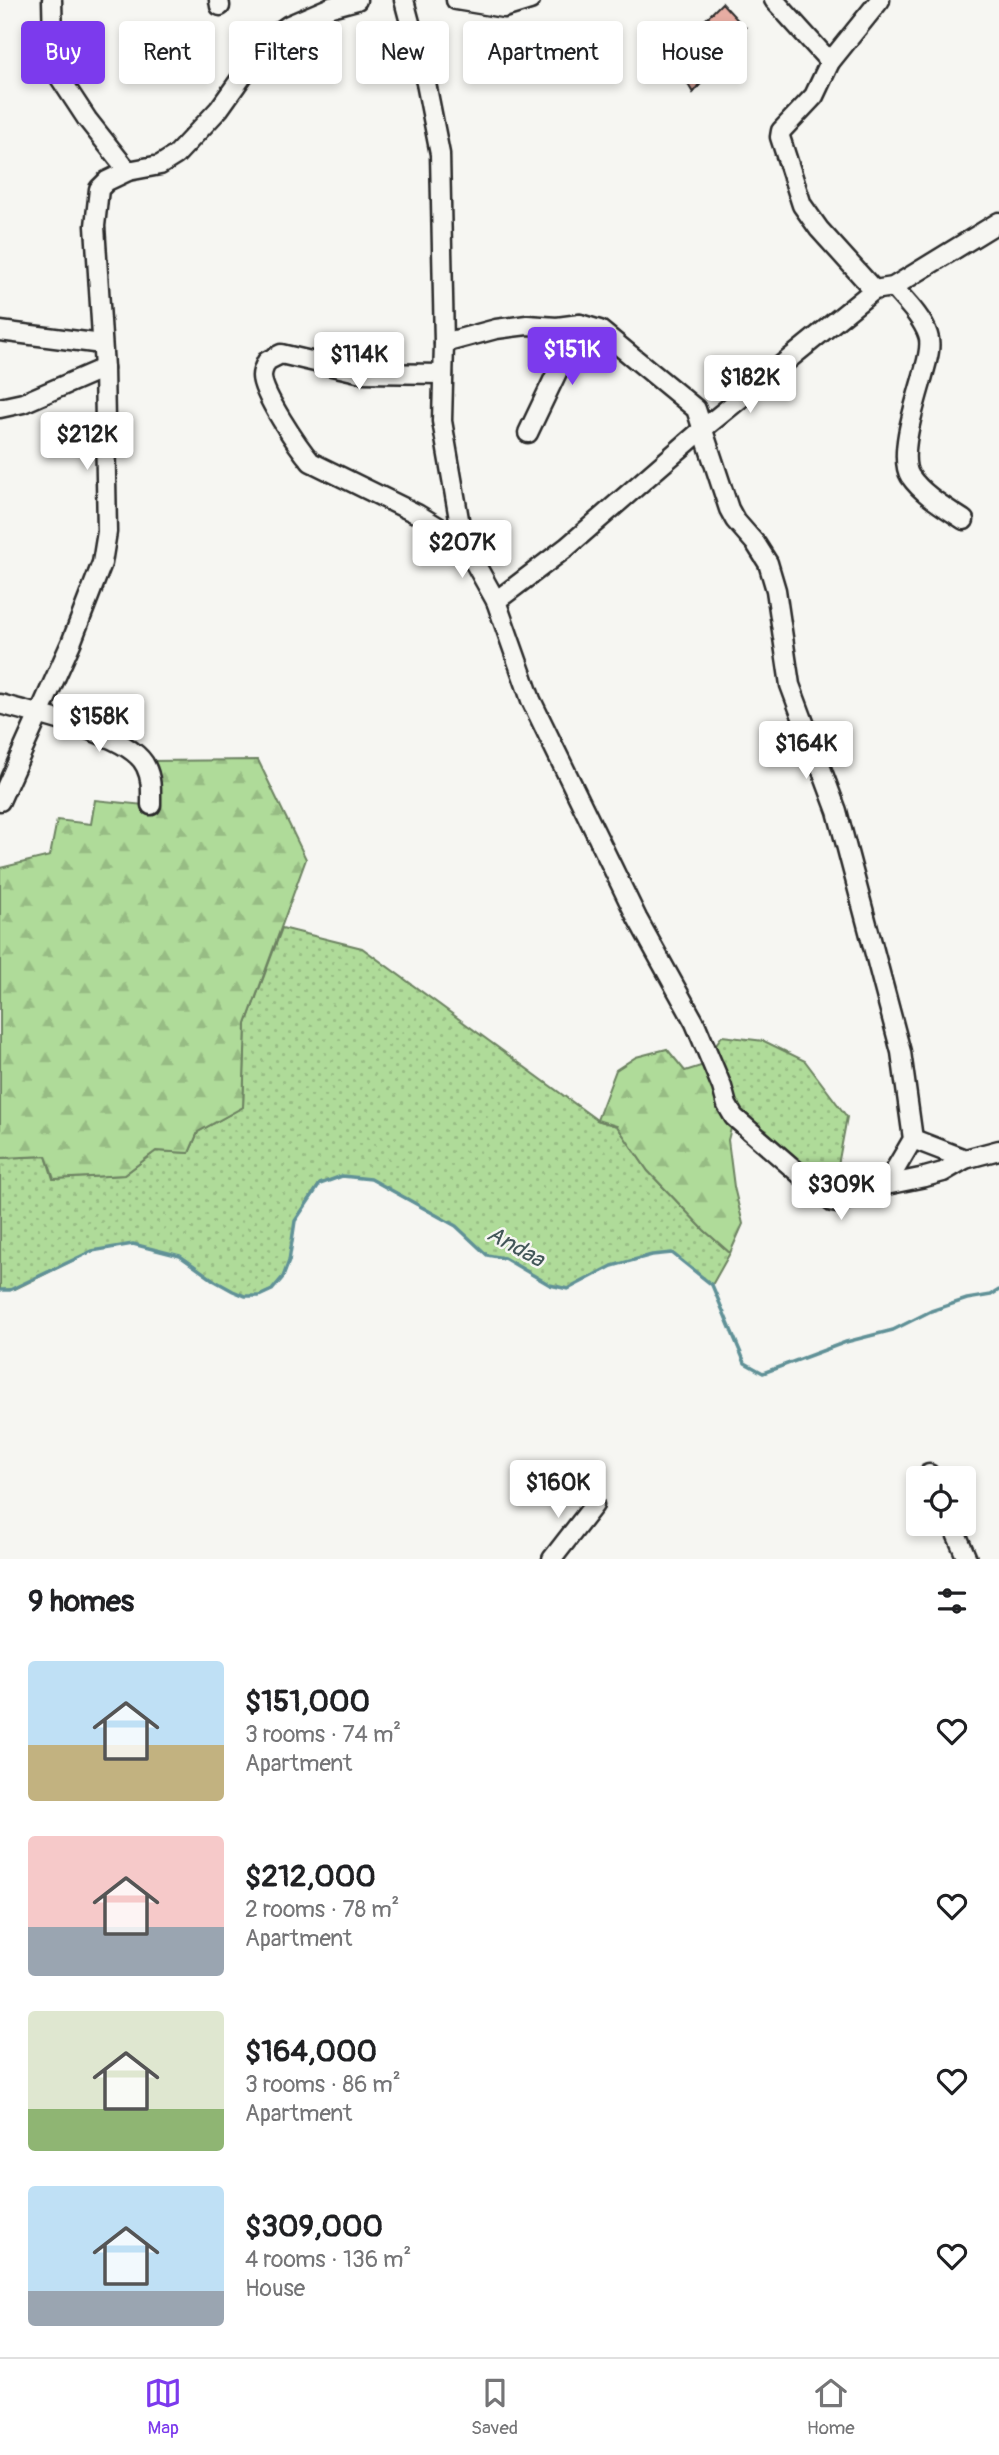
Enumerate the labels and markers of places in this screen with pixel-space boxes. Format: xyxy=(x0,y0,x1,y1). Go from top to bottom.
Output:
pin: $151K xyxy=(523,328,621,387)
pin: $114K xyxy=(310,332,408,392)
pin: $182K xyxy=(701,356,799,415)
pin: $212K xyxy=(38,412,136,472)
pin: $207K xyxy=(413,520,511,580)
pin: $158K xyxy=(50,694,148,754)
pin: $164K xyxy=(757,722,855,781)
pin: $309K xyxy=(792,1162,890,1222)
pin: $160K xyxy=(509,1460,607,1520)

